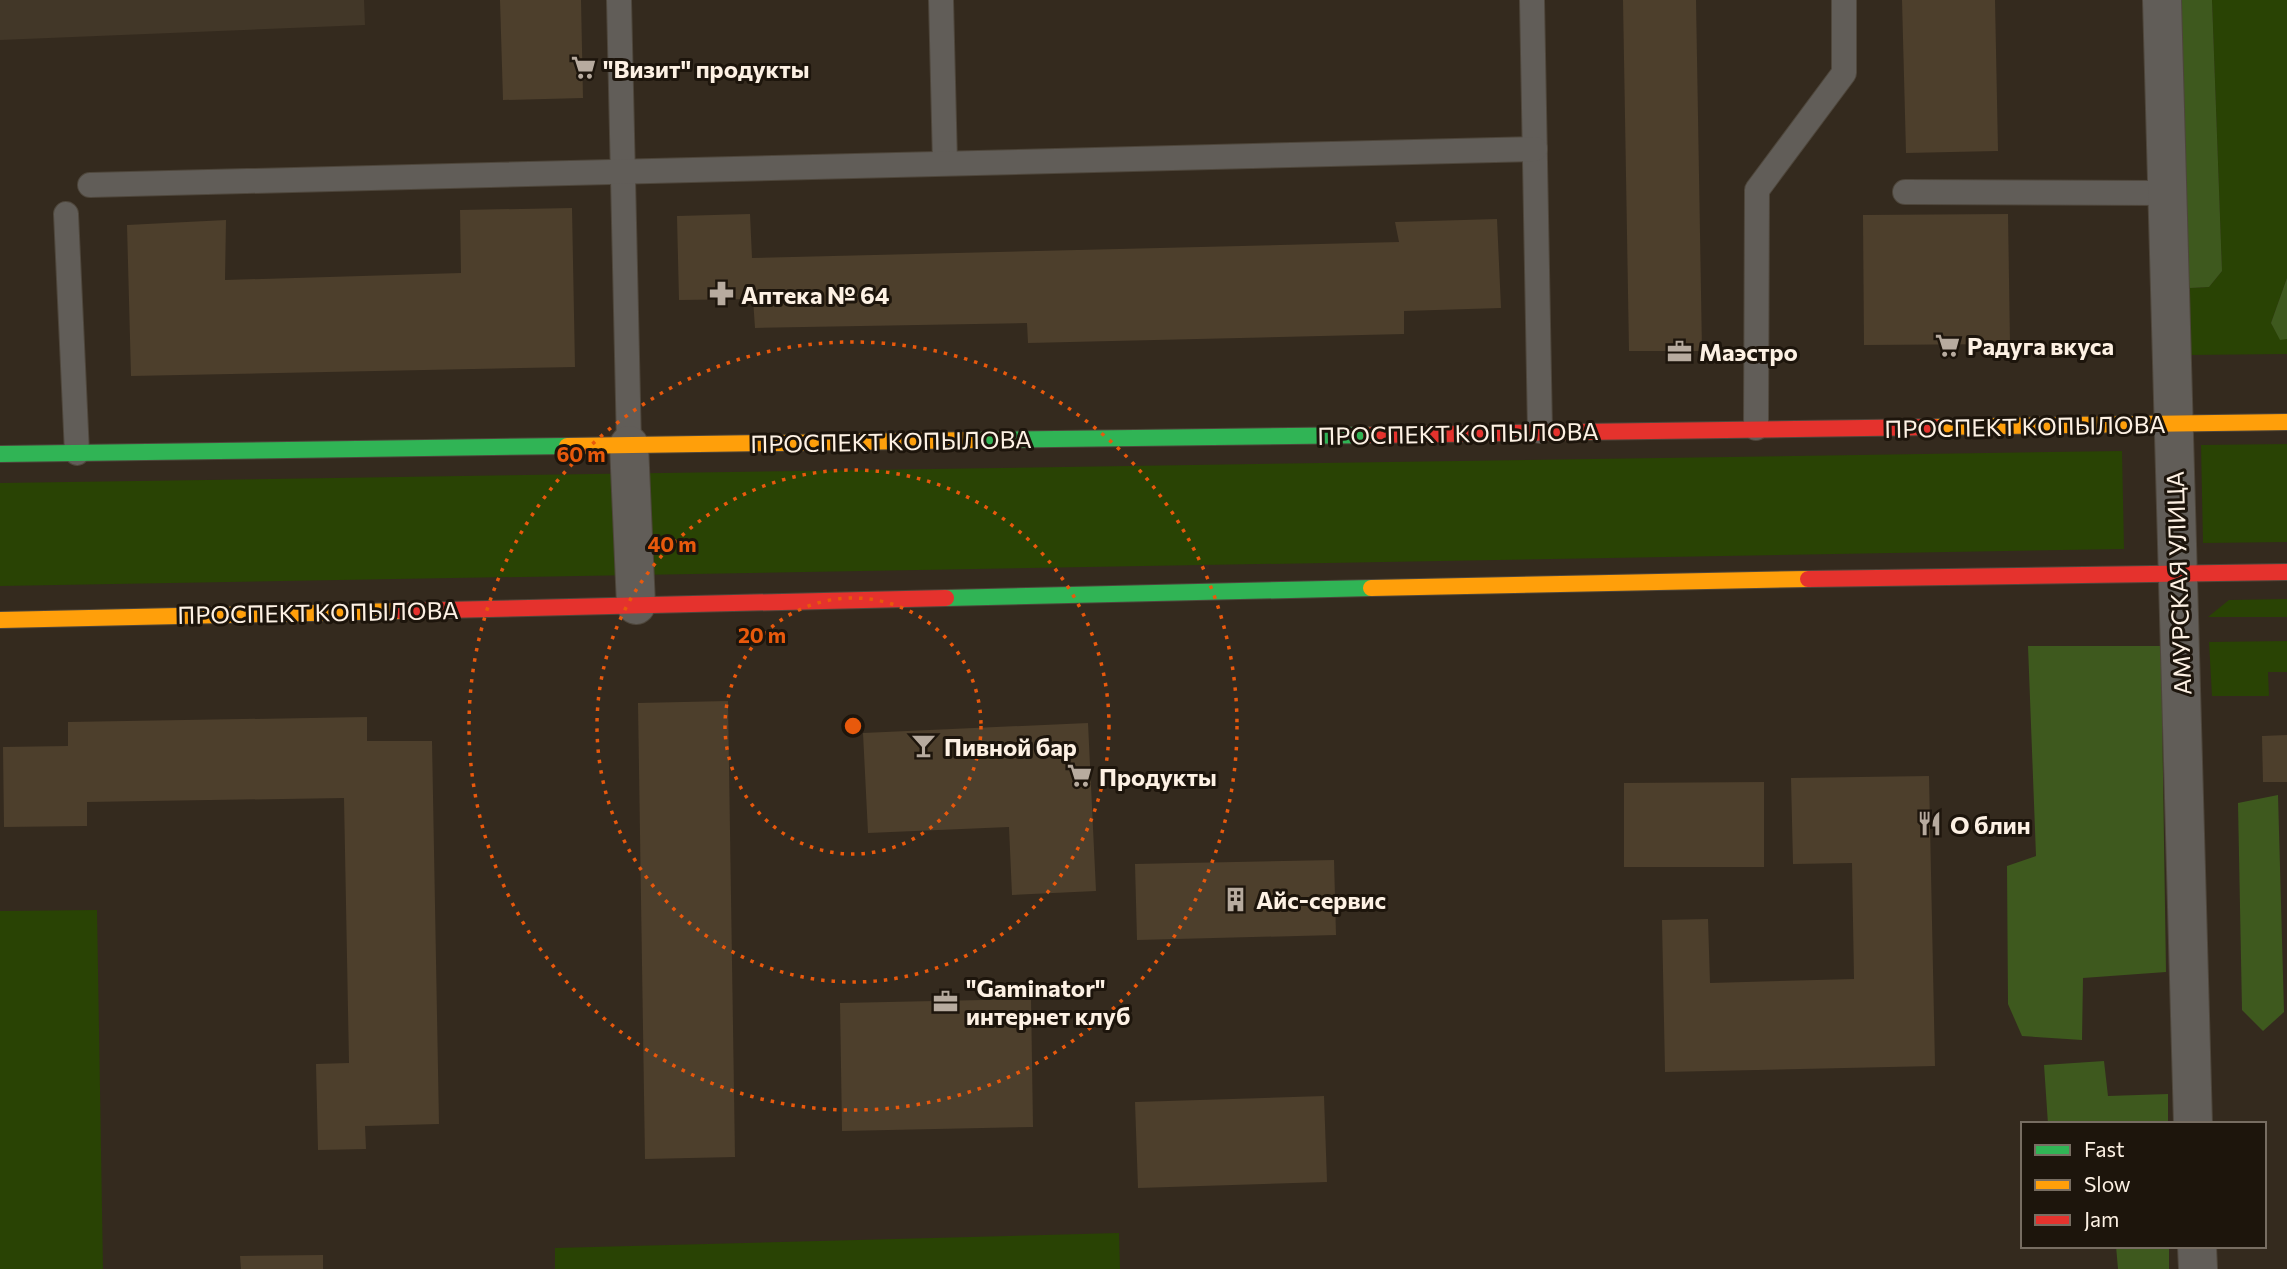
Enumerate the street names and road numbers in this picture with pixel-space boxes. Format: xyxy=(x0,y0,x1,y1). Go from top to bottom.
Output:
street label: ПРОСПЕКТ КОПЫЛОВА xyxy=(1884,409,2166,443)
street label: ПРОСПЕКТ КОПЫЛОВА xyxy=(1317,416,1599,450)
street label: ПРОСПЕКТ КОПЫЛОВА xyxy=(750,424,1032,458)
street label: АМУРСКАЯ УЛИЦА xyxy=(2160,470,2196,696)
street label: ПРОСПЕКТ КОПЫЛОВА xyxy=(177,595,459,629)

